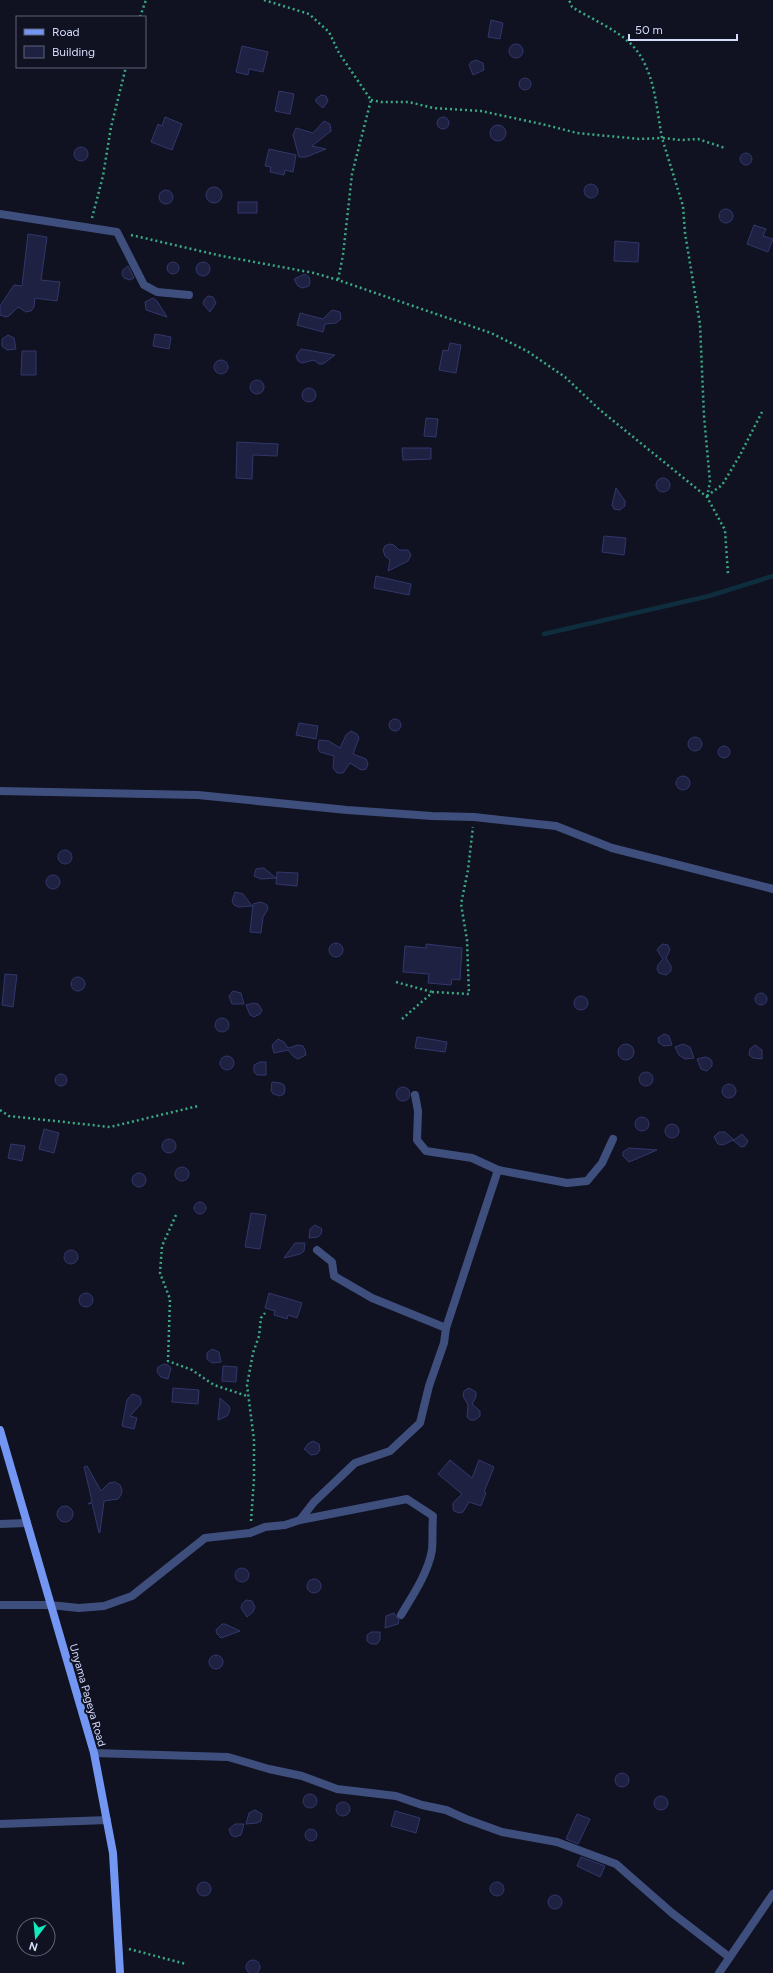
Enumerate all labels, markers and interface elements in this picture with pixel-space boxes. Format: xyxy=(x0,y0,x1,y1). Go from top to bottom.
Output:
legend xyxy=(16,16,146,68)
scale bar xyxy=(629,16,737,42)
text: 50 m xyxy=(635,23,663,37)
text: Road xyxy=(52,25,80,39)
text: Building xyxy=(52,45,95,59)
street label: Unyama Pageya Road xyxy=(67,1642,108,1748)
north arrow xyxy=(16,1917,56,1957)
text: N xyxy=(27,1939,39,1954)

